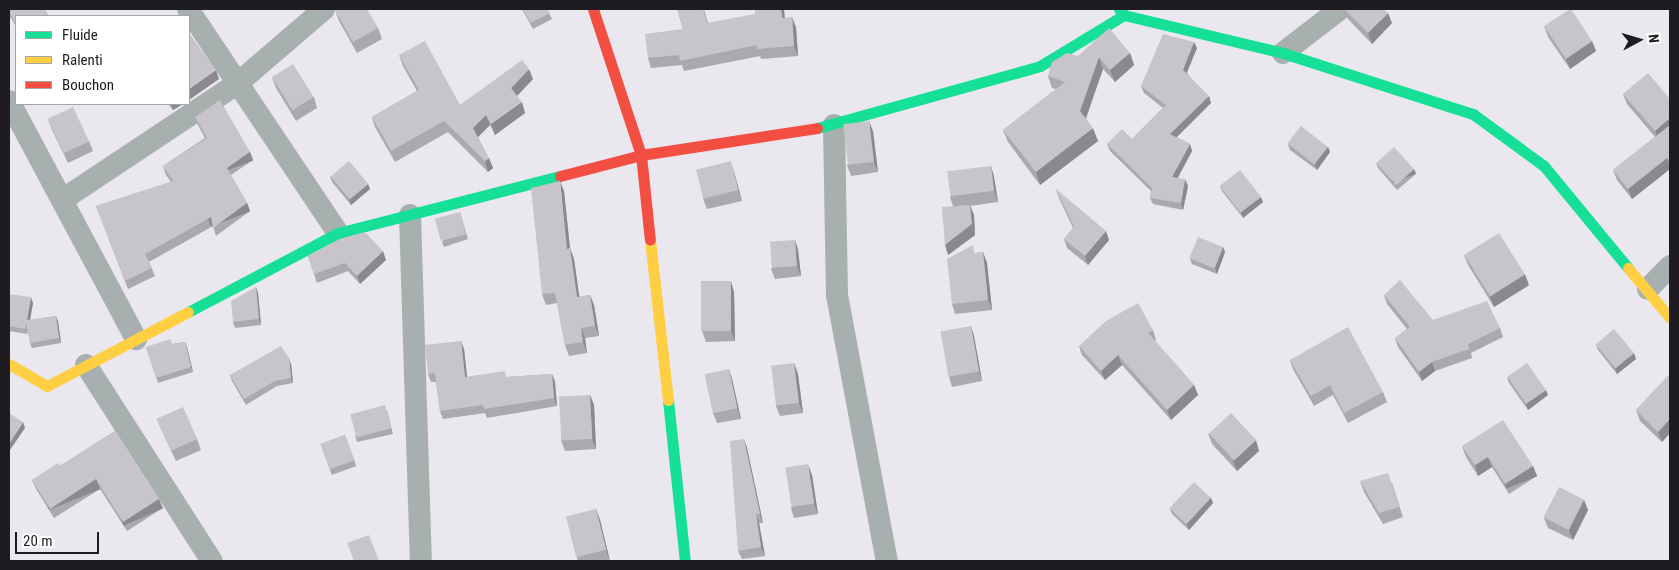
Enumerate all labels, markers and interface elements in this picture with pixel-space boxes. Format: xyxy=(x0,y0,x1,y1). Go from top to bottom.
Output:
legend xyxy=(15,15,190,105)
north arrow xyxy=(1614,15,1664,65)
text: Fluide xyxy=(62,26,98,44)
text: N xyxy=(1646,33,1662,44)
text: Ralenti xyxy=(62,51,103,69)
text: Bouchon xyxy=(62,76,114,94)
scale bar xyxy=(18,522,101,554)
text: 20 m xyxy=(23,532,53,550)

